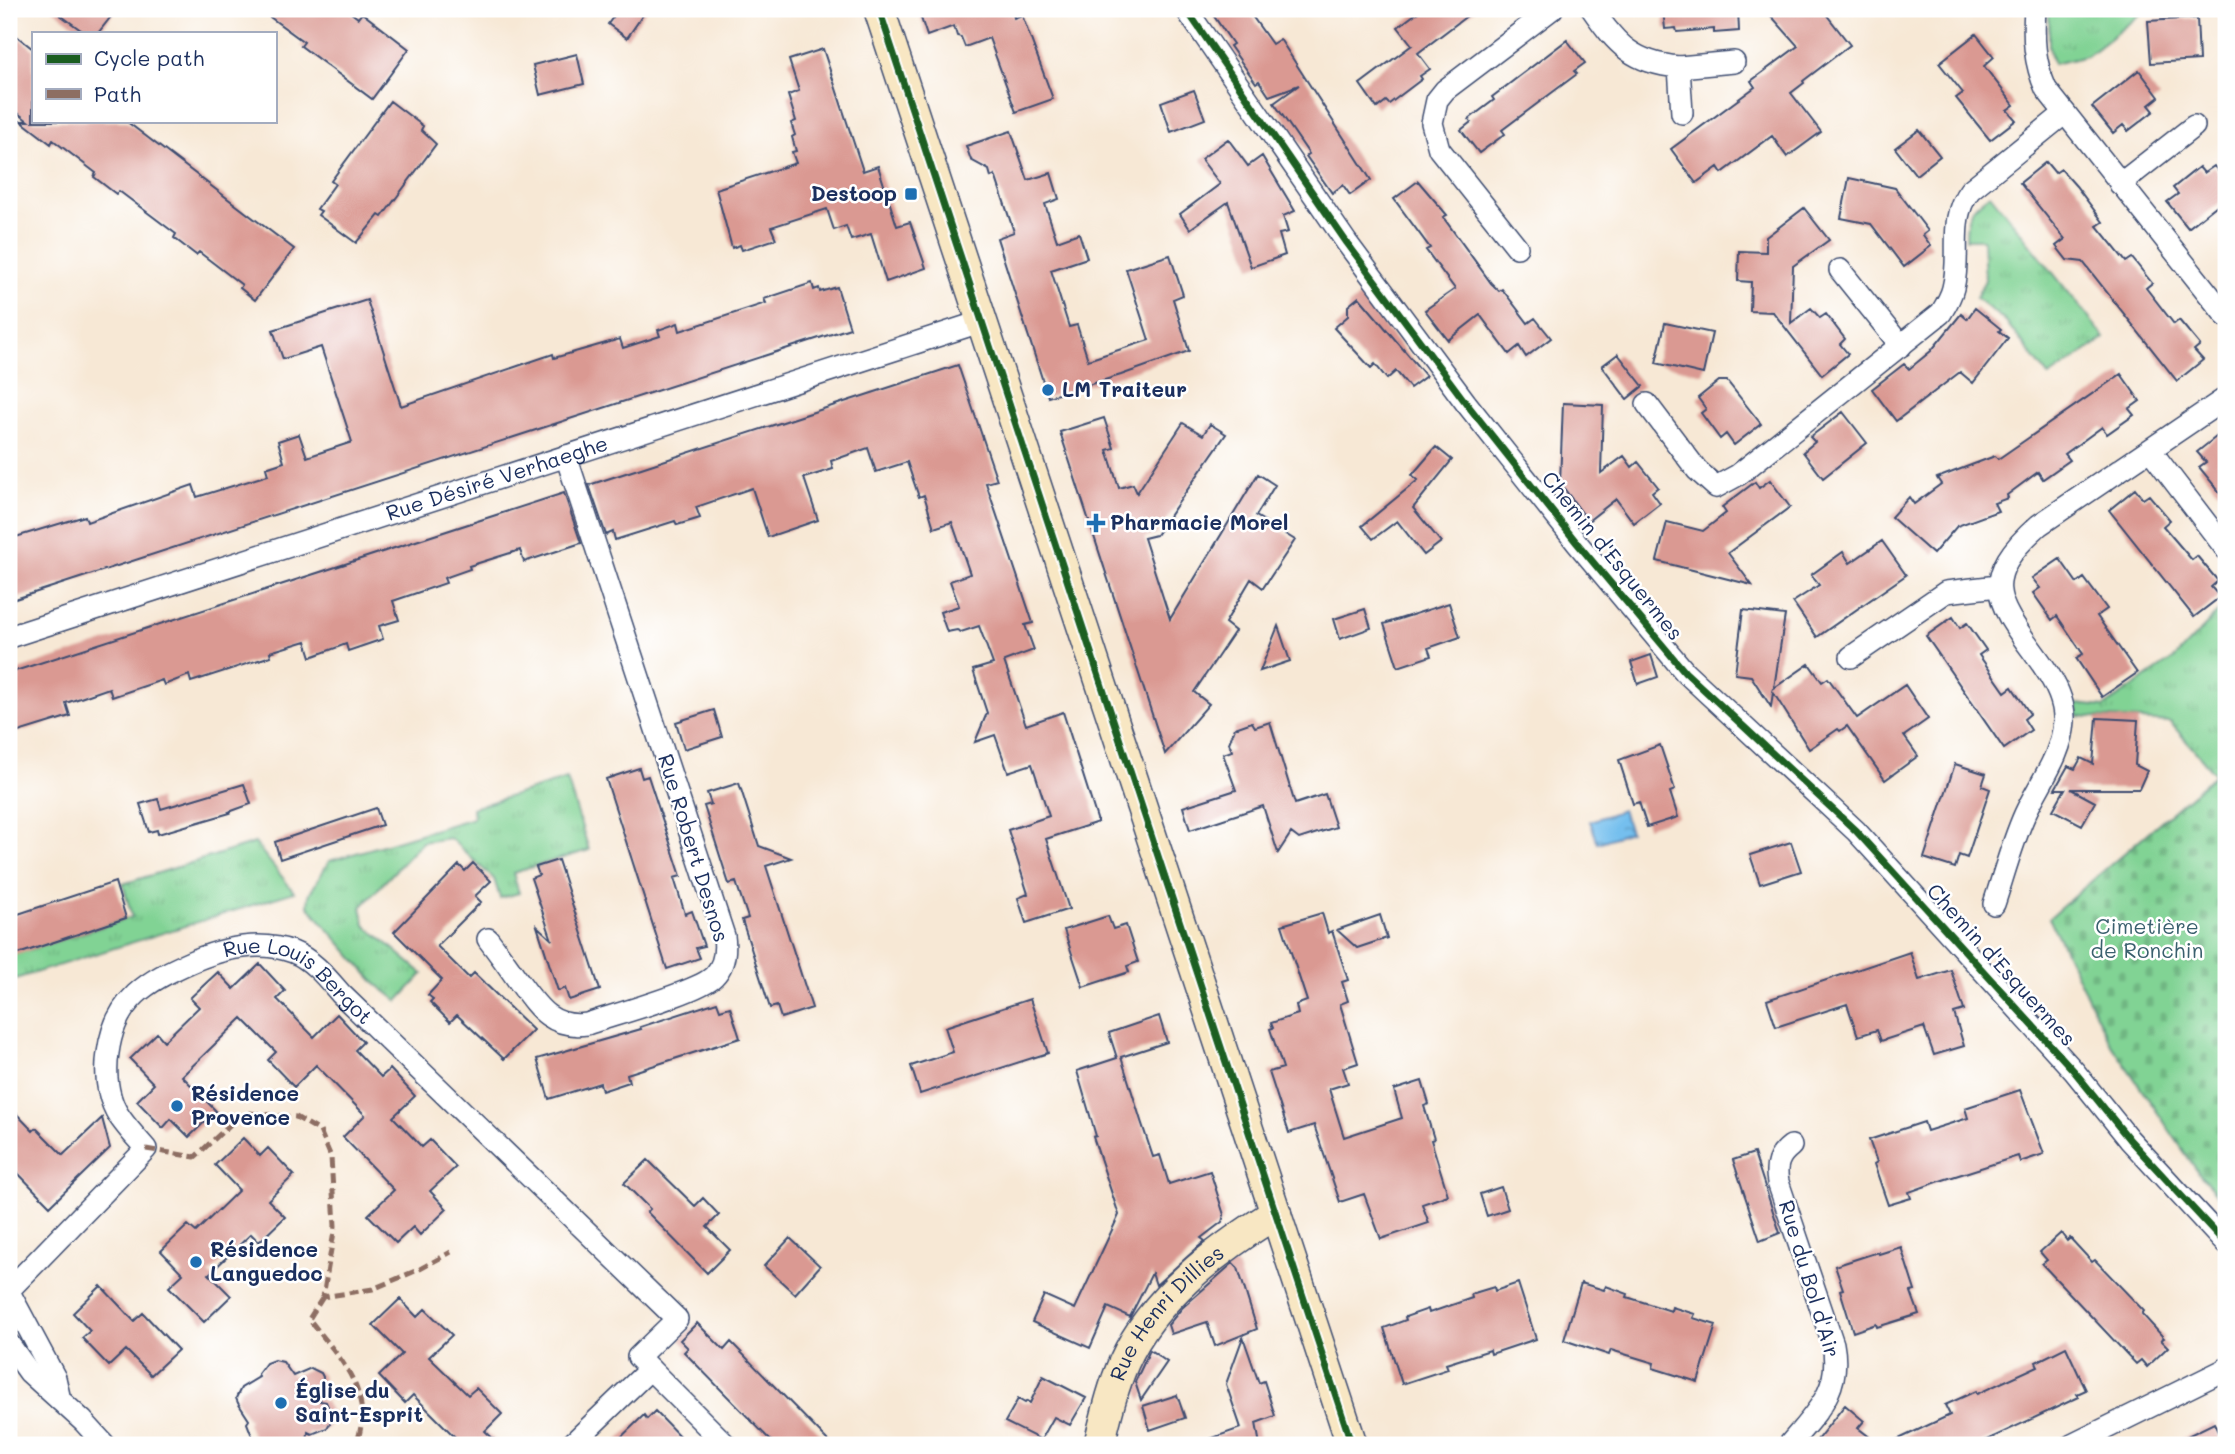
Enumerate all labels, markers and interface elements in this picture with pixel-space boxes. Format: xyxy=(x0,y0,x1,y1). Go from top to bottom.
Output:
legend xyxy=(32,32,276,122)
text: Cycle path xyxy=(94,44,204,71)
text: Path xyxy=(94,80,141,107)
place label: Destoop xyxy=(811,179,897,206)
marker: Destoop xyxy=(903,186,919,202)
place label: LM Traiteur xyxy=(1062,375,1187,402)
marker: LM Traiteur xyxy=(1040,382,1056,398)
street label: Rue Désiré Verhaeghe xyxy=(382,429,611,526)
street label: Chemin d'Esquermes xyxy=(1537,465,1690,645)
place label: Pharmacie Morel xyxy=(1110,508,1289,535)
marker: Pharmacie Morel xyxy=(1088,515,1104,531)
street label: Rue Robert Desnos xyxy=(653,750,736,945)
street label: Chemin d'Esquermes xyxy=(1922,877,2082,1051)
park label: Cimetière de Ronchin xyxy=(2091,912,2203,963)
street label: Rue Louis Bergot xyxy=(220,931,379,1029)
place label: Résidence Provence xyxy=(191,1079,299,1130)
marker: Résidence Provence xyxy=(169,1098,185,1114)
street label: Rue du Bol d'Air xyxy=(1774,1197,1847,1361)
place label: Résidence Languedoc xyxy=(210,1235,323,1286)
street label: Rue Henri Dillies xyxy=(1103,1238,1229,1384)
marker: Résidence Languedoc xyxy=(188,1254,204,1270)
place label: Église du Saint-Esprit xyxy=(295,1376,423,1427)
marker: Église du Saint-Esprit xyxy=(273,1395,289,1411)

